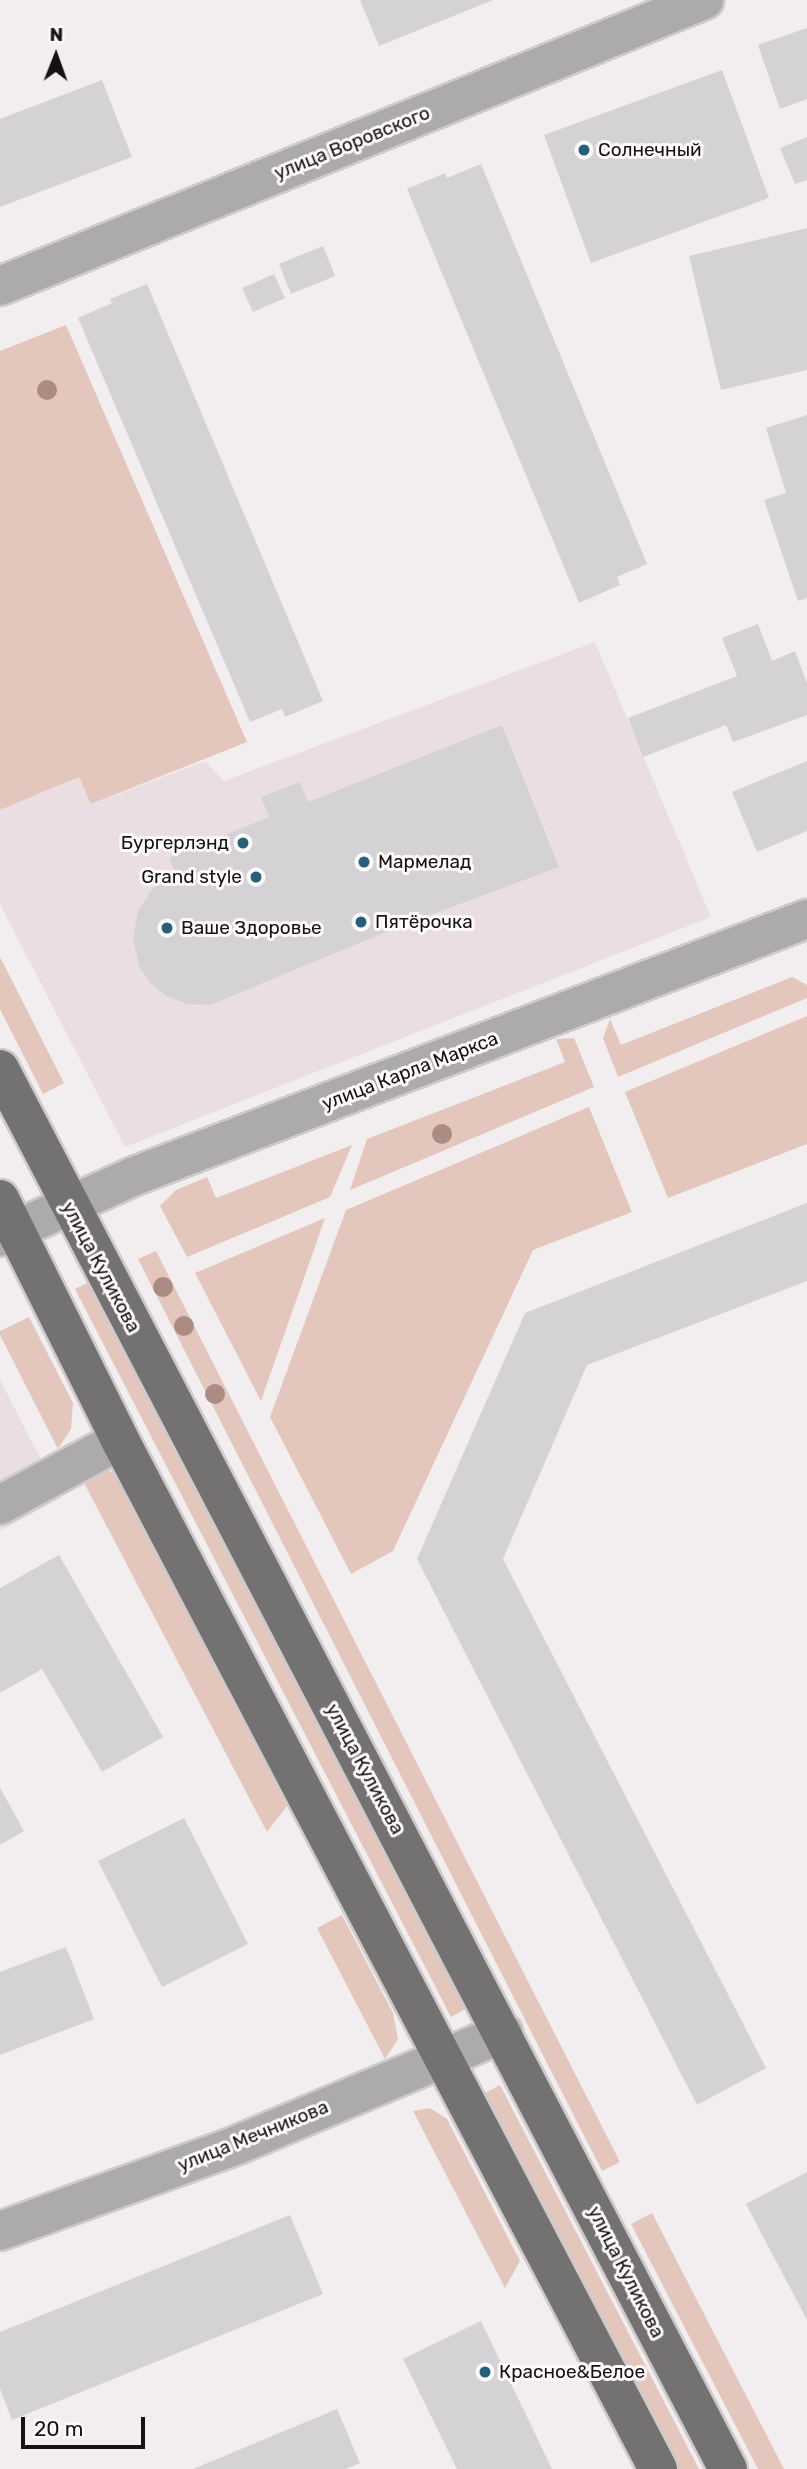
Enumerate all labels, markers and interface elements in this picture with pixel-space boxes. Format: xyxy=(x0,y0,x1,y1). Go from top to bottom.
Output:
north arrow xyxy=(21,21,91,91)
text: N xyxy=(49,23,63,46)
street label: улица Воровского xyxy=(271,101,433,185)
place label: Солнечный xyxy=(598,139,702,161)
marker: Солнечный xyxy=(576,142,592,158)
place label: Бургерлэнд xyxy=(121,832,229,854)
marker: Бургерлэнд xyxy=(235,835,251,851)
place label: Мармелад xyxy=(378,851,471,873)
marker: Мармелад xyxy=(356,854,372,870)
place label: Grand style xyxy=(141,866,242,888)
marker: Grand style xyxy=(248,869,264,885)
place label: Пятёрочка xyxy=(375,911,473,933)
marker: Пятёрочка xyxy=(353,914,369,930)
place label: Ваше Здоровье xyxy=(181,917,322,939)
marker: Ваше Здоровье xyxy=(159,920,175,936)
street label: улица Карла Маркса xyxy=(319,1027,501,1115)
street label: улица Куликова xyxy=(57,1198,145,1336)
street label: улица Куликова xyxy=(321,1700,409,1838)
street label: улица Мечникова xyxy=(174,2095,332,2177)
street label: улица Куликова xyxy=(583,2202,669,2342)
place label: Красное&Белое xyxy=(499,2361,645,2383)
marker: Красное&Белое xyxy=(477,2364,493,2380)
scale bar xyxy=(24,2402,149,2446)
text: 20 m xyxy=(34,2416,83,2441)

